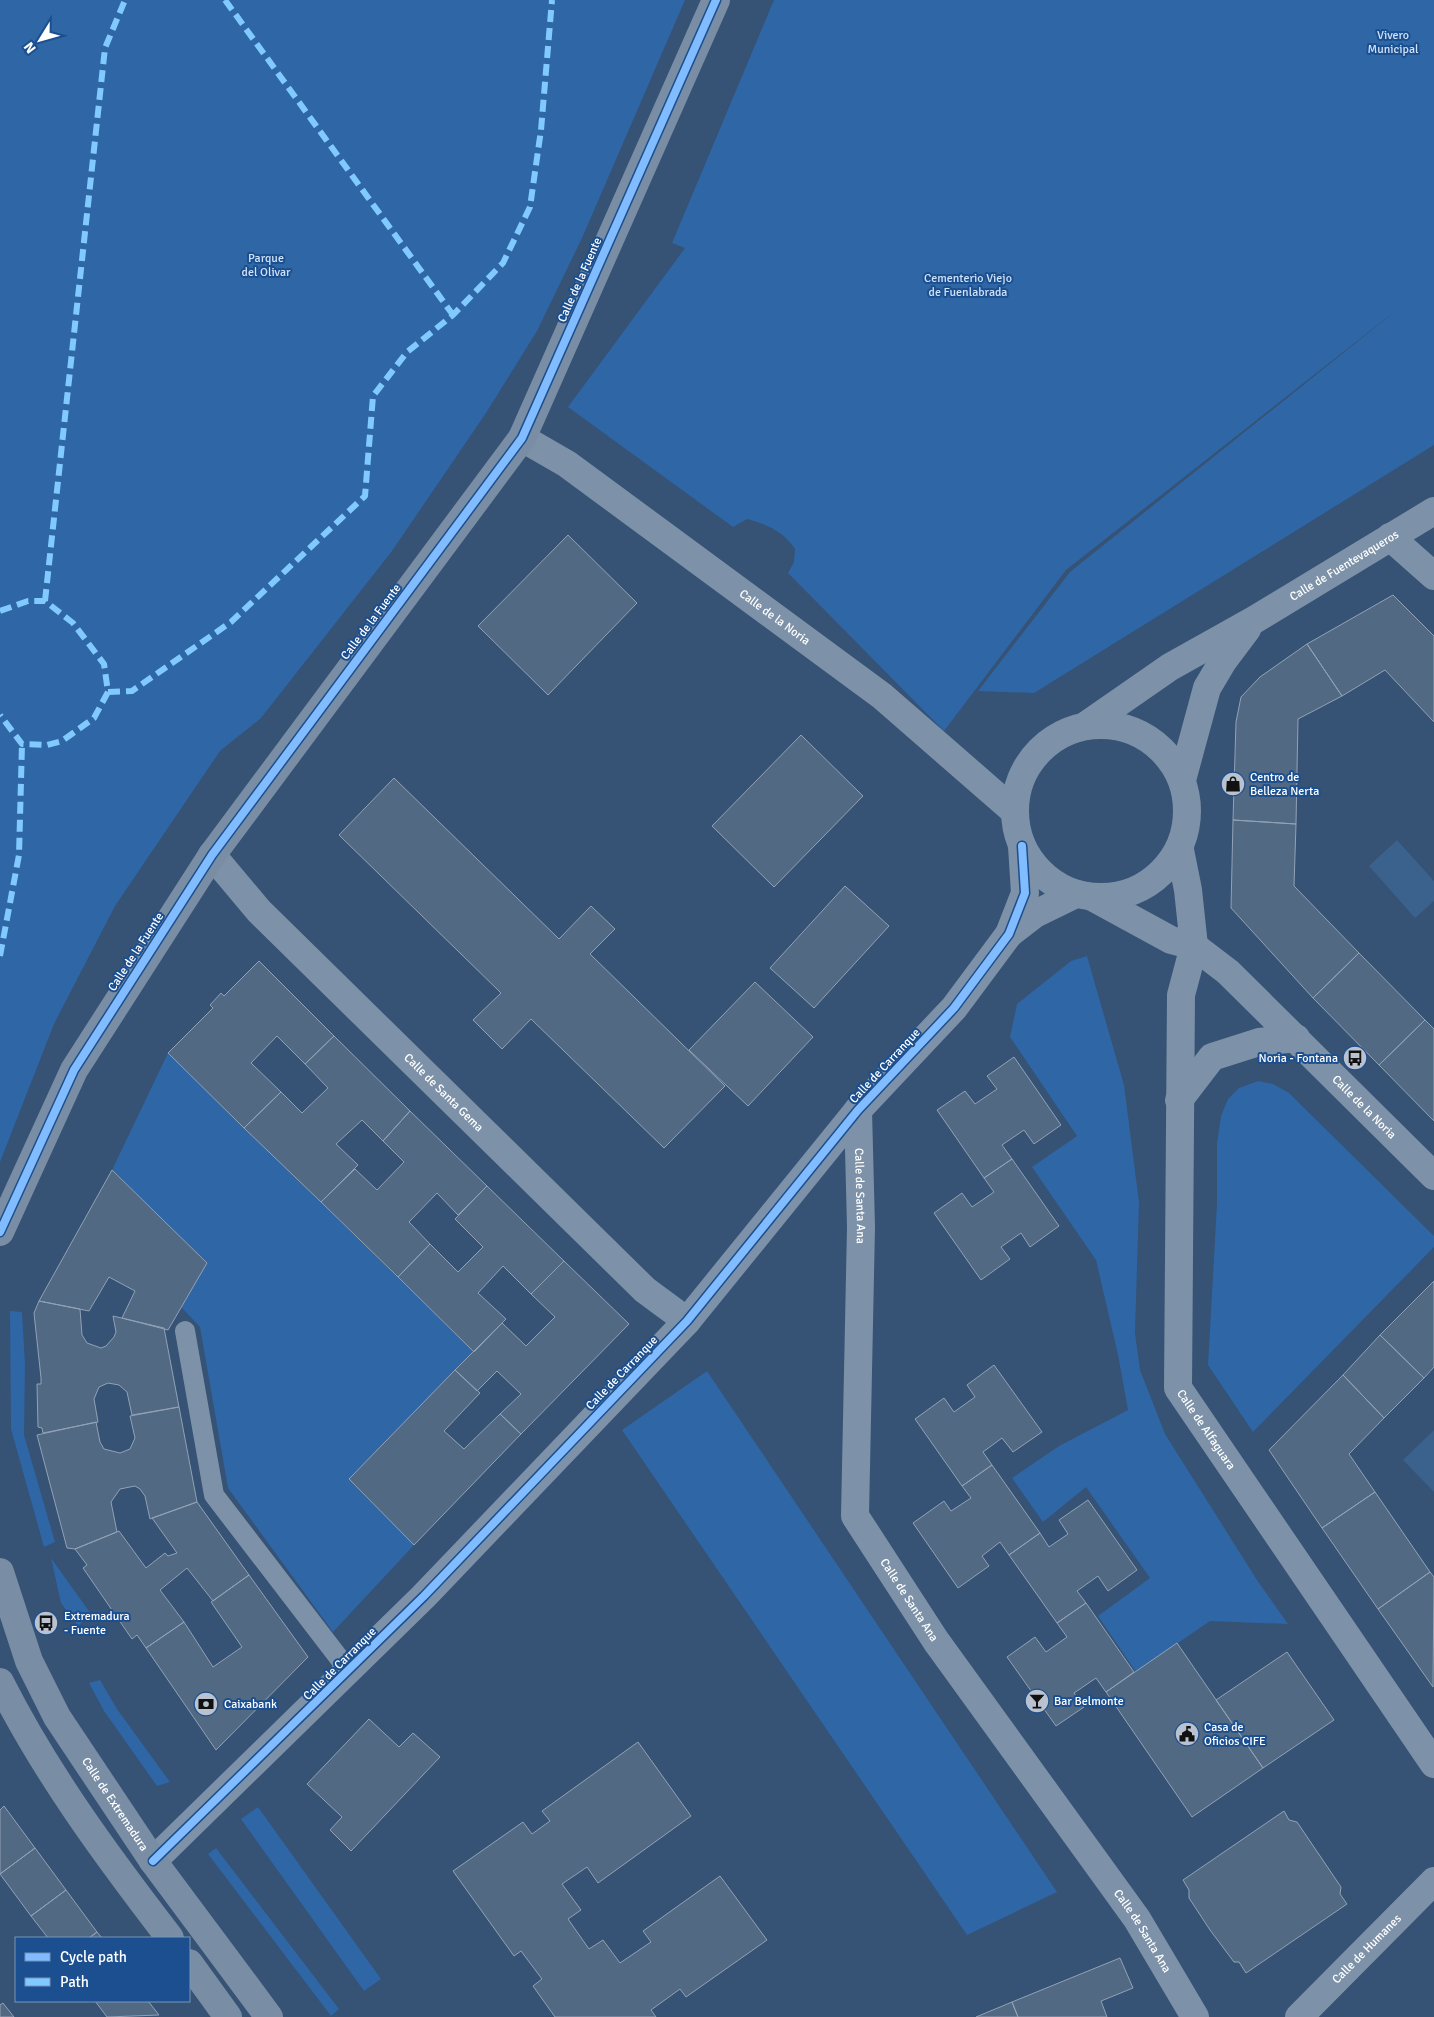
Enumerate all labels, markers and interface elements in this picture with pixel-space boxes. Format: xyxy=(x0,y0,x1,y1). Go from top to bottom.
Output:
north arrow xyxy=(15,15,65,65)
park label: Vivero Municipal xyxy=(1367,28,1419,57)
text: N xyxy=(20,39,40,57)
street label: Calle de la Fuente xyxy=(555,235,605,325)
park label: Parque del Olivar xyxy=(242,251,291,280)
park label: Cementerio Viejo de Fuenlabrada xyxy=(924,271,1012,300)
street label: Calle de Fuentevaqueros xyxy=(1287,527,1401,604)
street label: Calle de la Fuente xyxy=(338,581,404,663)
street label: Calle de la Noria xyxy=(736,586,813,648)
place label: Centro de Belleza Nerta xyxy=(1250,770,1319,799)
shop icon: Centro de Belleza Nerta xyxy=(1220,771,1246,797)
street label: Calle de la Fuente xyxy=(105,910,167,994)
street label: Calle de Carranque xyxy=(846,1025,924,1107)
bus stop icon: Noria - Fontana xyxy=(1342,1045,1368,1071)
street label: Calle de Santa Gema xyxy=(401,1050,487,1135)
place label: Noria - Fontana xyxy=(1259,1051,1338,1066)
street label: Calle de la Noria xyxy=(1329,1072,1400,1142)
street label: Calle de Santa Ana xyxy=(851,1148,869,1244)
street label: Calle de Carranque xyxy=(583,1333,661,1413)
street label: Calle de Alfaguara xyxy=(1174,1386,1239,1473)
street label: Calle de Santa Ana xyxy=(877,1555,942,1644)
place label: Extremadura - Fuente xyxy=(64,1609,130,1638)
bus stop icon: Extremadura - Fuente xyxy=(33,1610,59,1636)
street label: Calle de Carranque xyxy=(300,1624,380,1704)
bar icon: Bar Belmonte xyxy=(1024,1688,1050,1714)
bank icon: Caixabank xyxy=(193,1691,219,1717)
place label: Bar Belmonte xyxy=(1054,1694,1124,1709)
place label: Caixabank xyxy=(224,1697,277,1712)
place label: Casa de Oficios CIFE xyxy=(1204,1720,1266,1749)
public building icon: Casa de Oficios CIFE xyxy=(1174,1721,1200,1747)
street label: Calle de Extremadura xyxy=(78,1754,152,1854)
street label: Calle de Santa Ana xyxy=(1110,1886,1174,1975)
street label: Calle de Humanes xyxy=(1329,1911,1404,1987)
legend xyxy=(15,1937,190,2002)
text: Cycle path xyxy=(60,1948,127,1966)
text: Path xyxy=(60,1973,89,1991)

